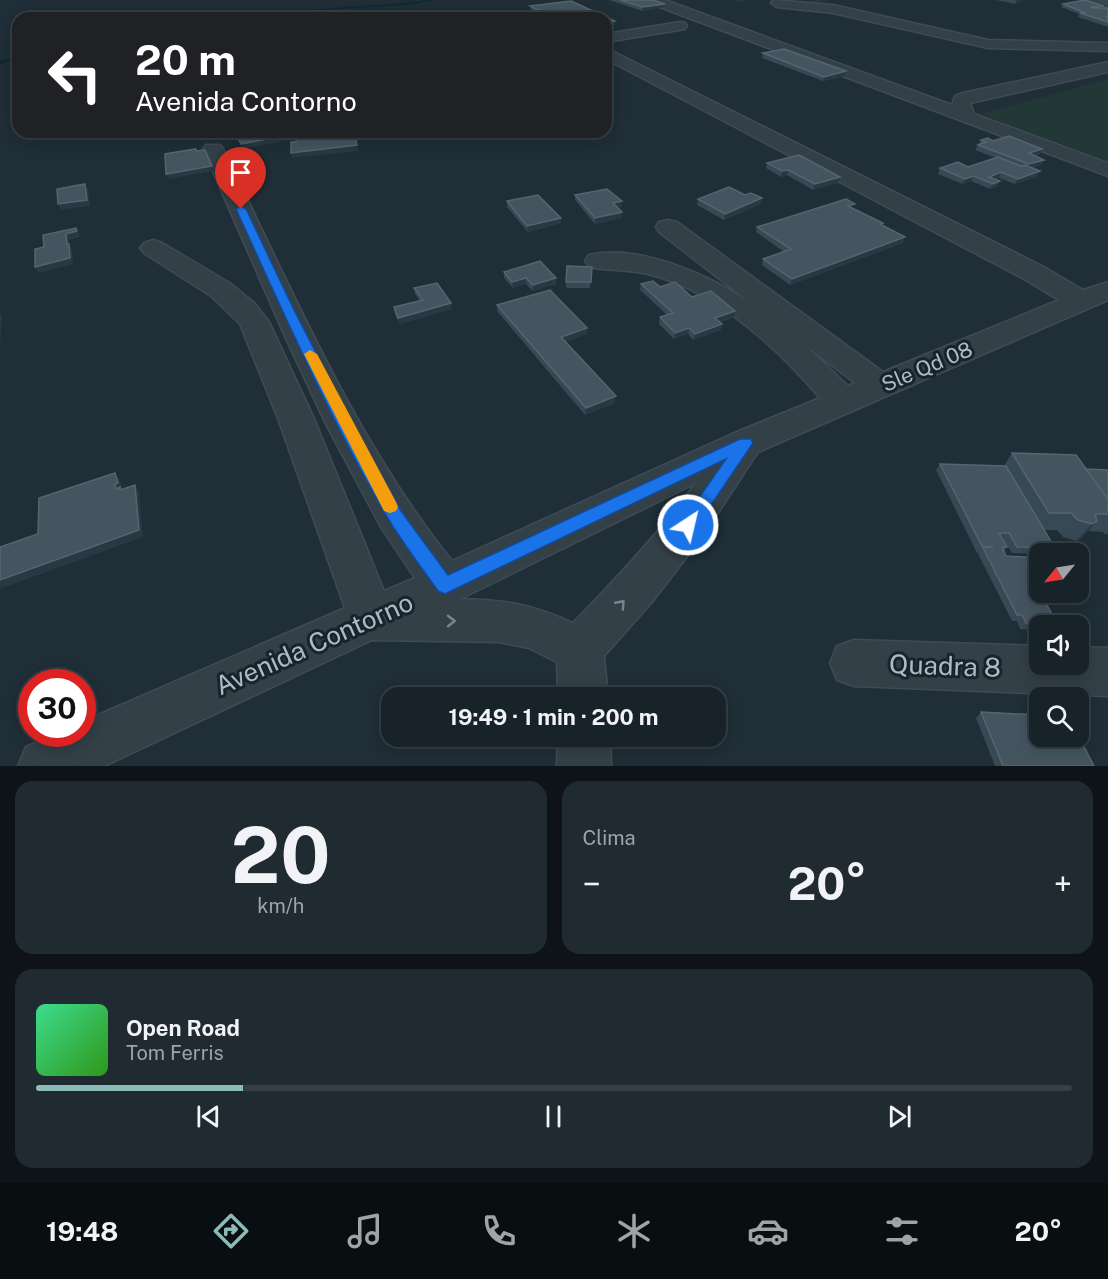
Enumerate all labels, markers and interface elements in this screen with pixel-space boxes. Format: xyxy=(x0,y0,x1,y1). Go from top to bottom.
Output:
text: 20 m xyxy=(135,35,236,84)
icon: left xyxy=(36,36,114,114)
text: Avenida Contorno xyxy=(135,85,357,117)
pin xyxy=(215,147,266,209)
icon: arrive xyxy=(224,156,257,189)
street label: Sle Qd 08 xyxy=(878,336,976,397)
position arrow xyxy=(656,493,720,557)
north arrow xyxy=(1029,543,1089,603)
map controls xyxy=(1029,543,1089,747)
street label: Avenida Contorno xyxy=(210,586,418,701)
one-way arrow xyxy=(614,600,625,611)
one-way arrow xyxy=(447,615,456,627)
button: sound xyxy=(1029,615,1089,675)
street label: Quadra 8 xyxy=(889,648,1001,683)
speed limit sign: 30 xyxy=(18,669,96,747)
button: search xyxy=(1029,687,1089,747)
text: 19:49 · 1 min · 200 m xyxy=(449,704,658,730)
text: 20 xyxy=(231,809,331,901)
text: Clima xyxy=(583,826,636,850)
text: 20° xyxy=(788,857,867,910)
text: − xyxy=(583,865,601,903)
text: + xyxy=(1054,865,1072,903)
text: km/h xyxy=(257,894,304,918)
text: Open Road xyxy=(126,1015,240,1041)
text: Tom Ferris xyxy=(126,1041,224,1065)
icon: previous xyxy=(192,1100,225,1133)
icon: pause xyxy=(537,1100,570,1133)
icon: next xyxy=(883,1100,916,1133)
icon: directions xyxy=(210,1210,252,1252)
icon: music xyxy=(344,1210,386,1252)
icon: phone xyxy=(478,1210,520,1252)
icon: climate xyxy=(613,1210,655,1252)
icon: car xyxy=(747,1210,789,1252)
icon: filters xyxy=(881,1210,923,1252)
text: 19:48 xyxy=(46,1215,118,1247)
text: 20° xyxy=(1015,1215,1062,1247)

